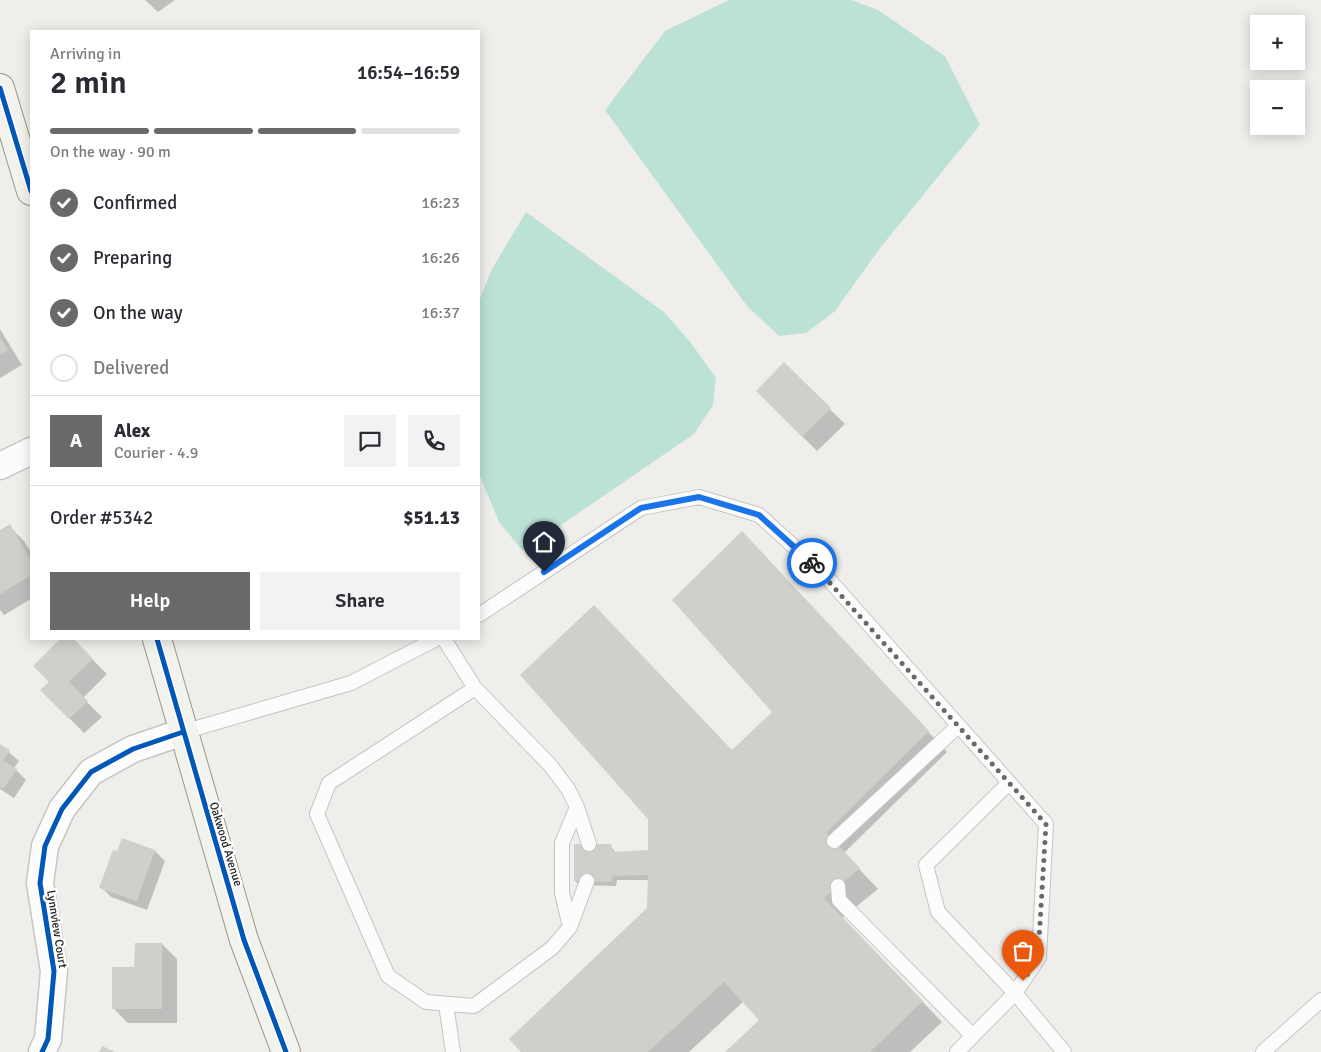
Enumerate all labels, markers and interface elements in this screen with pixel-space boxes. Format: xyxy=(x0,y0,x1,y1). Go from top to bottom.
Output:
map controls xyxy=(1250,15,1305,135)
button: + xyxy=(1250,15,1305,70)
text: Arriving in xyxy=(50,44,121,64)
text: 16:54–16:59 xyxy=(357,61,460,85)
text: 2 min xyxy=(50,63,127,102)
button: − xyxy=(1250,80,1305,135)
text: On the way · 90 m xyxy=(50,142,171,162)
icon: check xyxy=(50,189,78,217)
text: Confirmed xyxy=(93,191,177,215)
text: 16:23 xyxy=(421,193,460,213)
icon: check xyxy=(50,244,78,272)
text: Preparing xyxy=(93,246,172,270)
text: 16:26 xyxy=(421,248,460,268)
icon: check xyxy=(50,299,78,327)
text: On the way xyxy=(93,301,183,325)
text: 16:37 xyxy=(421,303,460,323)
text: Delivered xyxy=(93,356,169,380)
button: chat xyxy=(344,415,396,467)
button: phone xyxy=(408,415,460,467)
text: Alex xyxy=(114,419,150,443)
text: A xyxy=(70,429,82,453)
text: Courier · 4.9 xyxy=(114,443,198,463)
text: Order #5342 xyxy=(50,506,153,530)
text: $51.13 xyxy=(403,506,460,530)
pin xyxy=(523,521,565,572)
icon: home xyxy=(530,528,558,556)
courier xyxy=(787,538,837,588)
icon: bike xyxy=(798,549,826,577)
button: Help xyxy=(50,572,250,630)
button: Share xyxy=(260,572,460,630)
street label: Oakwood Avenue xyxy=(206,800,245,888)
street label: Lynnview Court xyxy=(43,889,70,969)
pin xyxy=(1002,930,1044,981)
icon: bag xyxy=(1009,937,1037,965)

